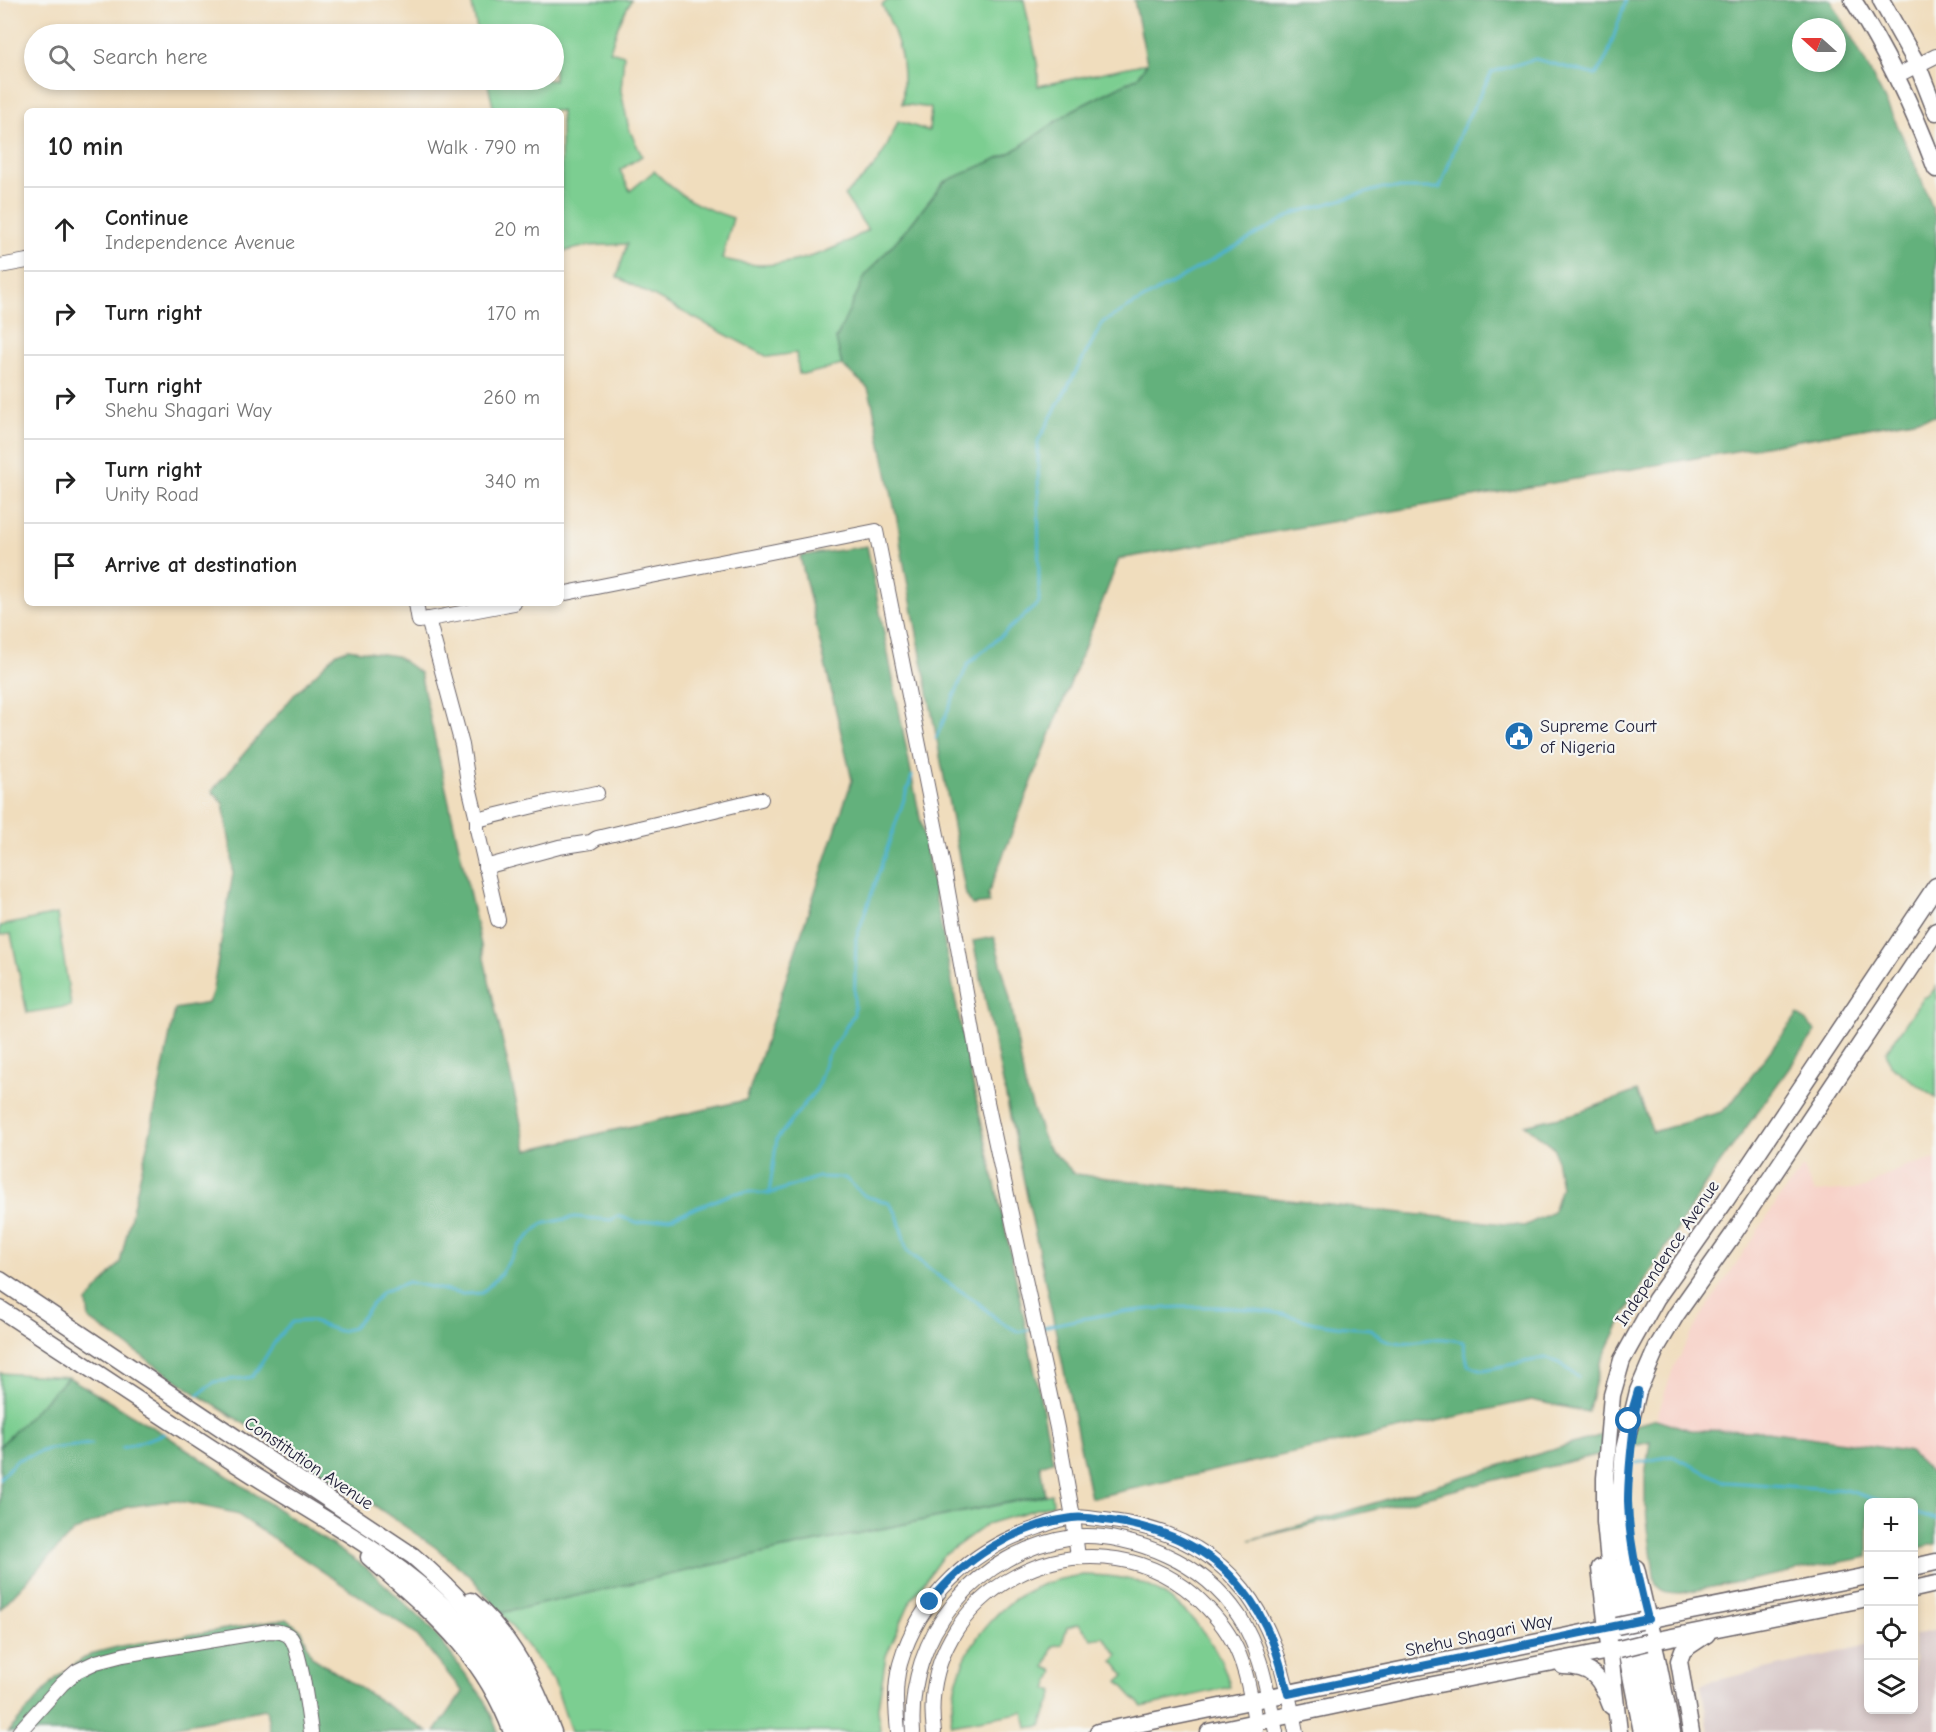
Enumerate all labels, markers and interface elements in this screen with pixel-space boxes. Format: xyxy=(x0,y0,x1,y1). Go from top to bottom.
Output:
north arrow xyxy=(1792,18,1846,72)
search box xyxy=(24,24,564,90)
icon: search xyxy=(45,41,78,74)
text: Search here xyxy=(93,44,208,70)
text: 10 min xyxy=(48,132,123,162)
text: Walk · 790 m xyxy=(427,136,540,159)
text: Continue xyxy=(105,205,188,231)
icon: ahead xyxy=(48,213,81,246)
text: 20 m xyxy=(494,218,540,241)
text: Independence Avenue xyxy=(105,231,295,254)
icon: right xyxy=(48,297,81,330)
text: Turn right xyxy=(105,300,202,326)
text: 170 m xyxy=(487,302,540,325)
text: Turn right xyxy=(105,373,202,399)
icon: right xyxy=(48,381,81,414)
text: 260 m xyxy=(483,386,540,409)
text: Shehu Shagari Way xyxy=(105,399,272,422)
text: Turn right xyxy=(105,457,202,483)
icon: right xyxy=(48,465,81,498)
text: 340 m xyxy=(485,470,540,493)
text: Unity Road xyxy=(105,483,199,506)
icon: arrive xyxy=(48,549,81,582)
text: Arrive at destination xyxy=(105,552,297,578)
place label: Supreme Court of Nigeria xyxy=(1540,716,1657,758)
public building icon: Supreme Court of Nigeria xyxy=(1503,720,1535,752)
street label: Independence Avenue xyxy=(1611,1176,1724,1330)
route start xyxy=(1615,1407,1641,1433)
street label: Constitution Avenue xyxy=(240,1412,377,1514)
map controls xyxy=(1864,1498,1918,1714)
button: + xyxy=(1864,1498,1918,1552)
button: − xyxy=(1864,1552,1918,1606)
route end xyxy=(916,1588,942,1614)
button: locate xyxy=(1864,1606,1918,1660)
street label: Shehu Shagari Way xyxy=(1403,1609,1556,1661)
button: layers xyxy=(1864,1660,1918,1714)

